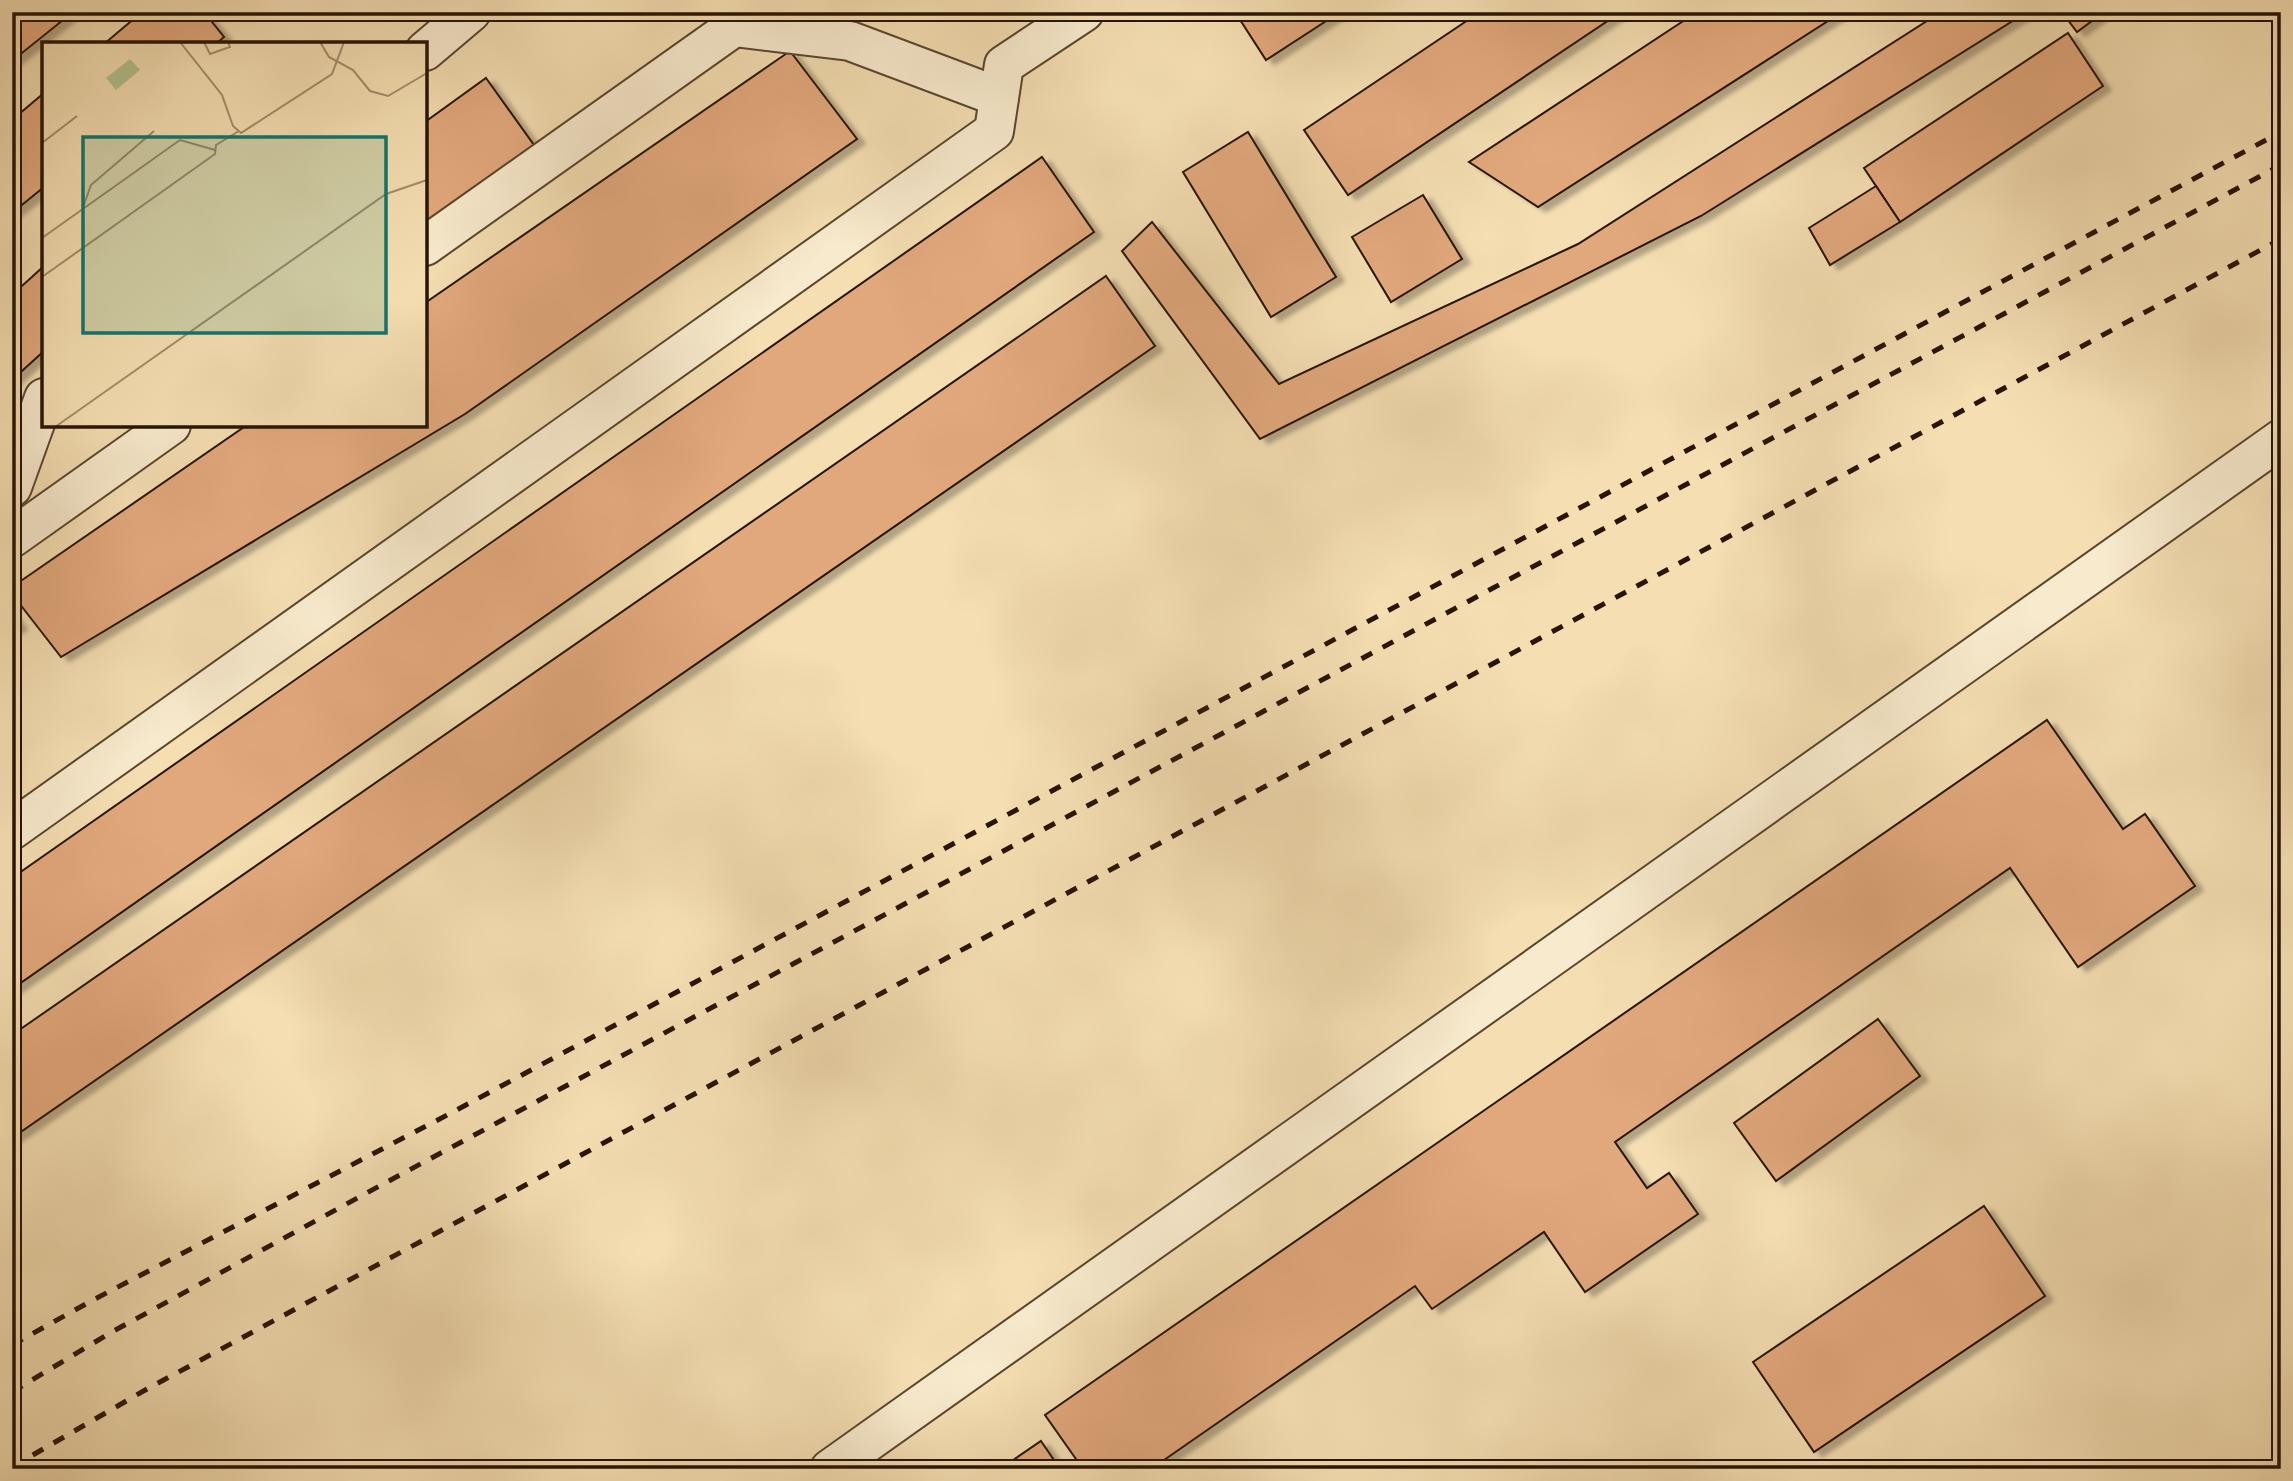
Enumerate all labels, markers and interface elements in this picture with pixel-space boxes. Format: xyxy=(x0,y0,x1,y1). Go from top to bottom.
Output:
inset map xyxy=(42,42,427,427)

